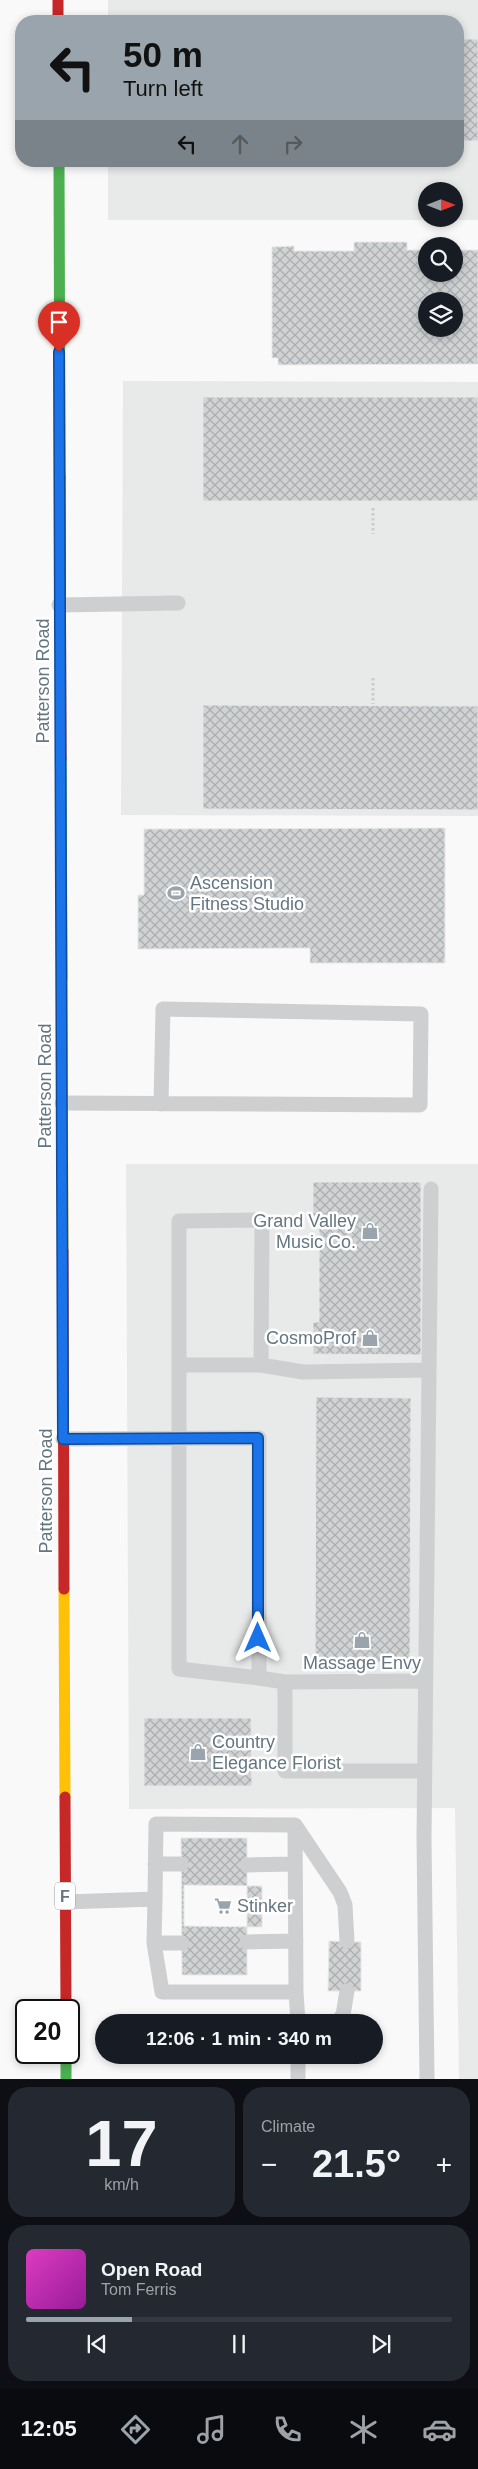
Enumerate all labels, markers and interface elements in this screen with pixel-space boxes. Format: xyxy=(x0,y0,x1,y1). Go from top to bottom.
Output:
icon: left xyxy=(40,35,105,100)
text: 50 m xyxy=(123,35,203,74)
text: Turn left xyxy=(123,76,203,101)
icon: left xyxy=(173,130,201,158)
icon: ahead xyxy=(226,130,254,158)
icon: right xyxy=(279,130,307,158)
north arrow xyxy=(418,182,462,228)
map controls xyxy=(418,182,463,337)
button: search xyxy=(418,237,463,282)
button: layers xyxy=(418,292,463,337)
pin xyxy=(38,301,80,352)
icon: arrive xyxy=(45,308,73,336)
street label: Patterson Road xyxy=(33,618,53,744)
place label: Ascension Fitness Studio xyxy=(190,873,304,914)
sports icon: Ascension Fitness Studio xyxy=(166,883,186,903)
street label: Patterson Road xyxy=(35,1023,55,1149)
place label: Grand Valley Music Co. xyxy=(253,1211,356,1252)
shop icon: Grand Valley Music Co. xyxy=(360,1221,380,1241)
place label: CosmoProf xyxy=(266,1328,357,1348)
shop icon: CosmoProf xyxy=(360,1328,380,1348)
street label: Patterson Road xyxy=(36,1428,56,1554)
position arrow xyxy=(231,1611,283,1663)
shop icon: Massage Envy xyxy=(352,1630,372,1650)
place label: Massage Envy xyxy=(303,1653,421,1673)
place label: Country Elegance Florist xyxy=(212,1732,341,1773)
shop icon: Country Elegance Florist xyxy=(188,1742,208,1762)
road number: F xyxy=(55,1882,75,1910)
supermarket icon: Stinker xyxy=(213,1896,233,1916)
place label: Stinker xyxy=(237,1896,293,1916)
speed limit sign: 20 xyxy=(15,1999,80,2064)
text: 12:06 · 1 min · 340 m xyxy=(146,2028,332,2049)
text: 17 xyxy=(85,2107,158,2180)
text: Climate xyxy=(261,2118,315,2135)
text: 21.5° xyxy=(312,2143,401,2185)
text: − xyxy=(261,2149,277,2180)
text: + xyxy=(436,2149,452,2180)
text: km/h xyxy=(104,2176,139,2193)
text: Open Road xyxy=(101,2259,202,2280)
text: Tom Ferris xyxy=(101,2281,177,2298)
icon: previous xyxy=(83,2330,111,2358)
icon: pause xyxy=(225,2330,253,2358)
icon: next xyxy=(367,2330,395,2358)
icon: directions xyxy=(118,2412,153,2447)
icon: music xyxy=(194,2412,229,2447)
icon: phone xyxy=(270,2412,305,2447)
icon: climate xyxy=(346,2412,381,2447)
icon: car xyxy=(422,2412,457,2447)
text: 12:05 xyxy=(21,2416,77,2441)

